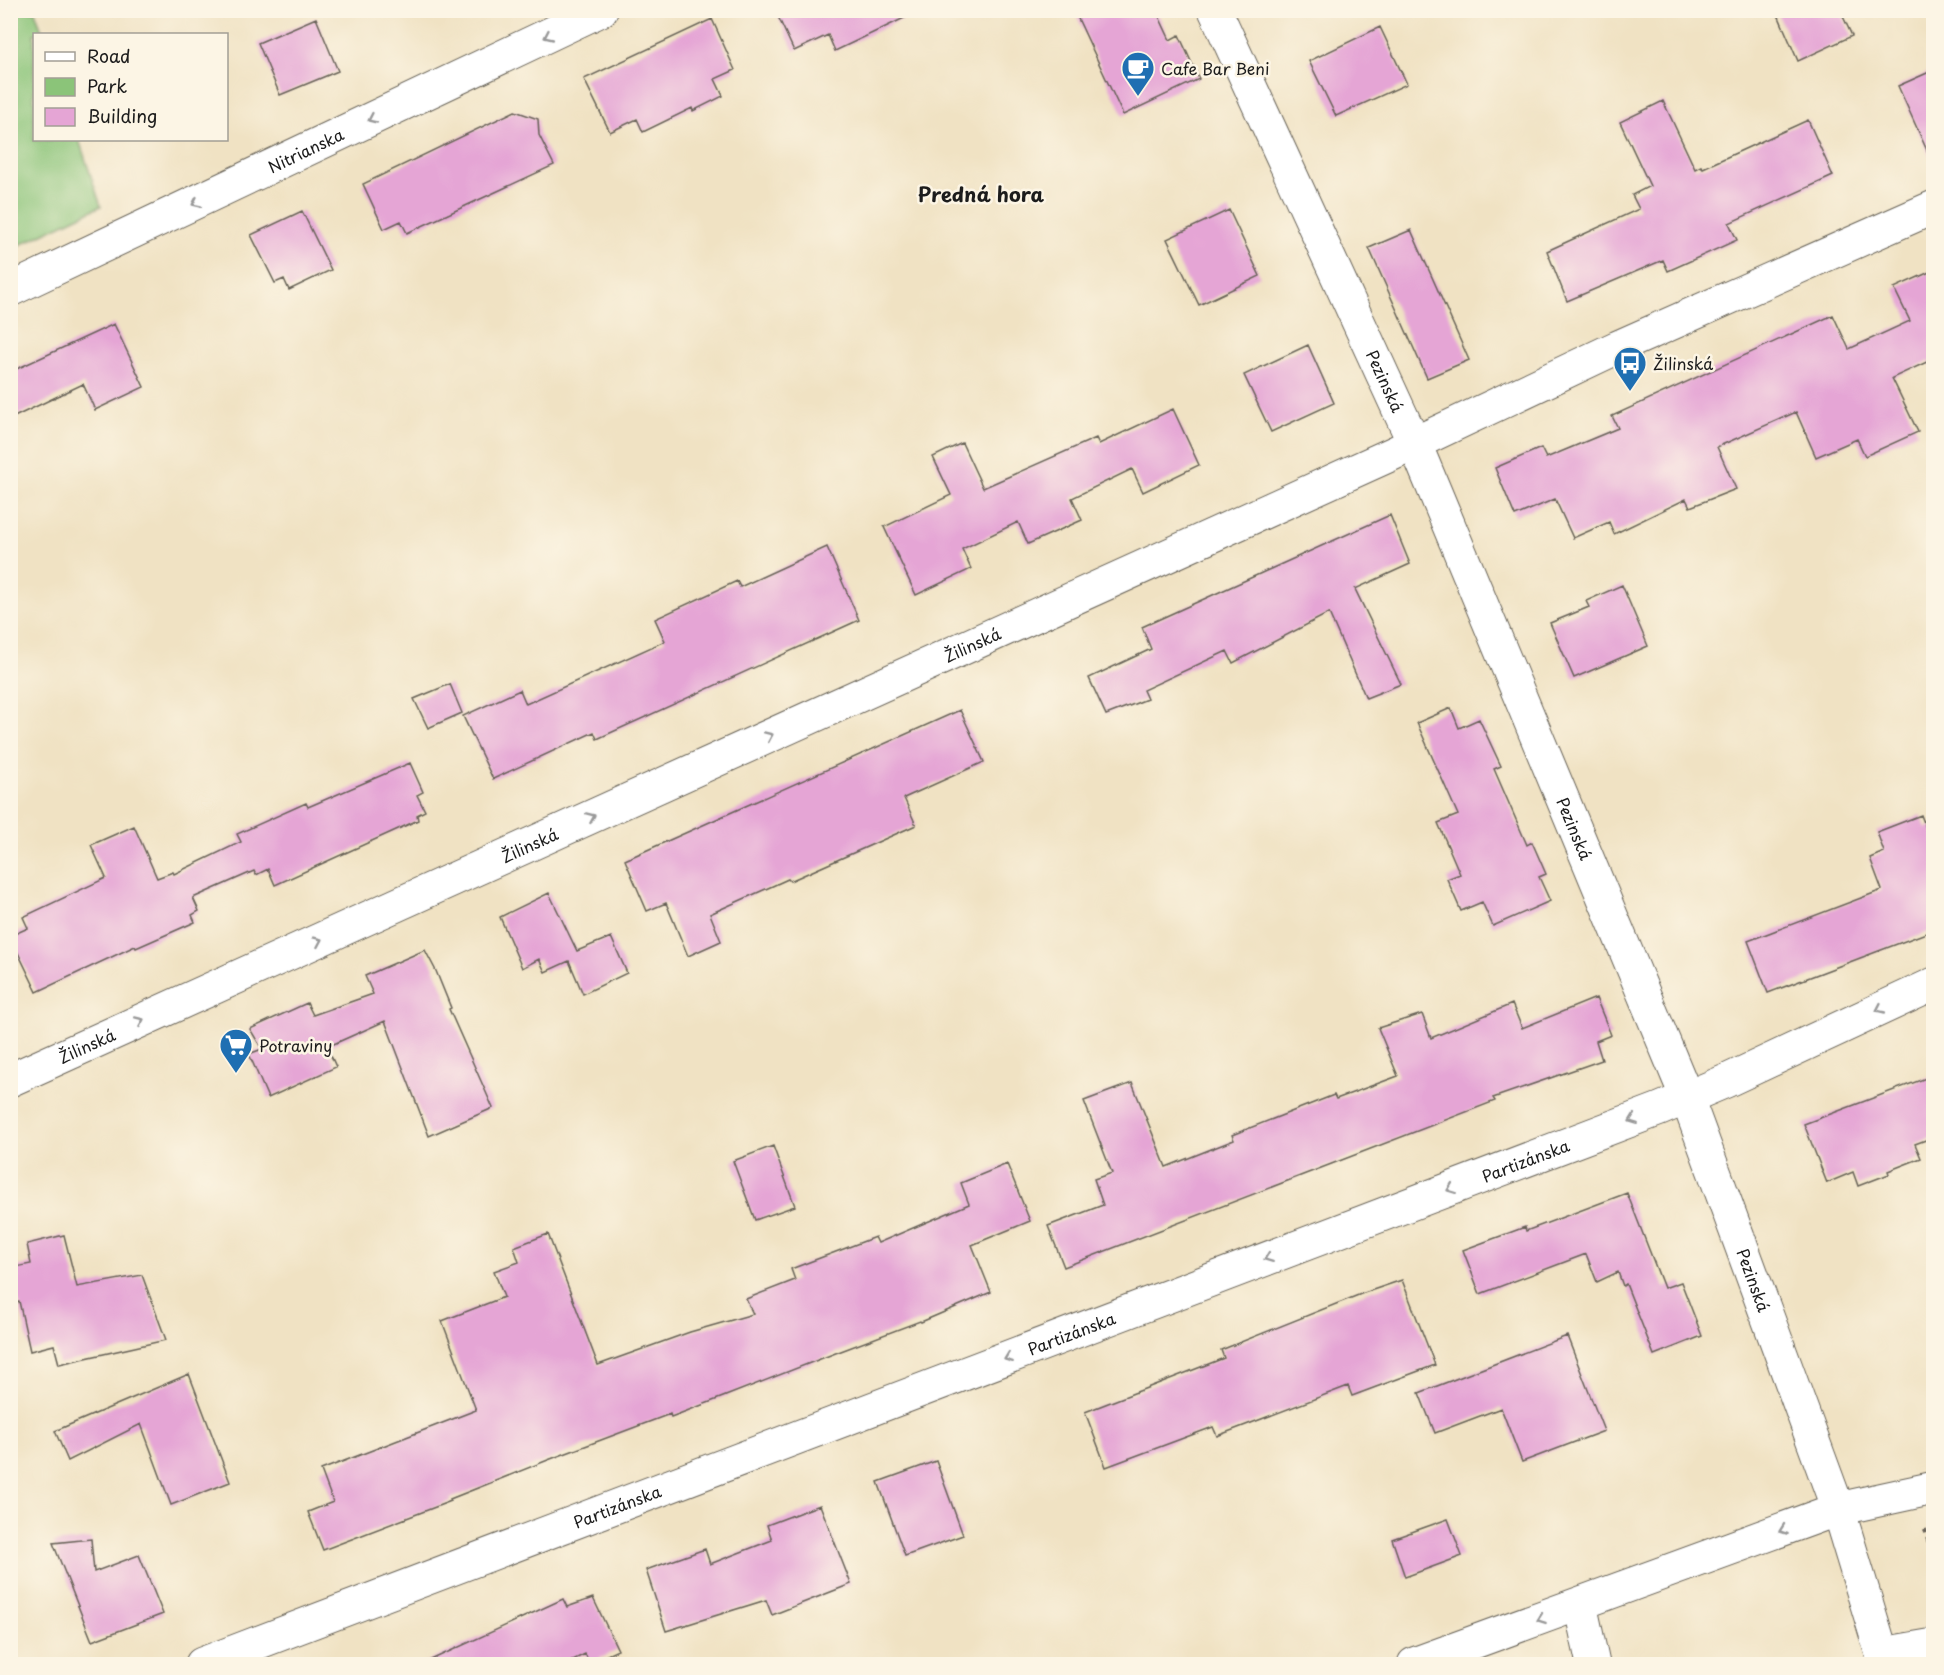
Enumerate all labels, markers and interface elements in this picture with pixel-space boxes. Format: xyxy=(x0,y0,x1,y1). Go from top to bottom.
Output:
one-way arrow xyxy=(543,28,554,40)
legend xyxy=(33,33,228,141)
text: Road xyxy=(87,42,131,69)
cafe icon: Cafe Bar Beni xyxy=(1120,50,1156,97)
place label: Cafe Bar Beni xyxy=(1161,56,1269,80)
text: Park xyxy=(87,72,127,99)
text: Building xyxy=(87,102,157,129)
one-way arrow xyxy=(367,112,378,124)
street label: Nitrianska xyxy=(264,122,348,178)
district label: Predná hora xyxy=(918,179,1045,209)
one-way arrow xyxy=(191,195,202,207)
bus stop icon: Žilinská xyxy=(1612,345,1648,392)
street label: Pezinská xyxy=(1361,346,1410,416)
place label: Žilinská xyxy=(1653,351,1713,375)
street label: Žilinská xyxy=(940,621,1004,668)
one-way arrow xyxy=(762,732,773,744)
street label: Pezinská xyxy=(1551,793,1599,863)
one-way arrow xyxy=(585,812,596,824)
street label: Žilinská xyxy=(497,821,562,868)
one-way arrow xyxy=(311,936,322,948)
one-way arrow xyxy=(1876,1002,1887,1014)
one-way arrow xyxy=(134,1017,145,1029)
street label: Žilinská xyxy=(54,1022,119,1069)
supermarket icon: Potraviny xyxy=(218,1027,254,1074)
place label: Potraviny xyxy=(259,1033,332,1057)
one-way arrow xyxy=(1628,1112,1639,1125)
street label: Partizánska xyxy=(1478,1133,1573,1188)
one-way arrow xyxy=(1446,1182,1457,1194)
street label: Pezinská xyxy=(1731,1245,1777,1315)
one-way arrow xyxy=(1264,1251,1274,1264)
street label: Partizánska xyxy=(1024,1306,1119,1361)
one-way arrow xyxy=(1003,1351,1014,1363)
street label: Partizánska xyxy=(570,1478,664,1534)
one-way arrow xyxy=(1778,1522,1789,1535)
one-way arrow xyxy=(1536,1611,1547,1624)

